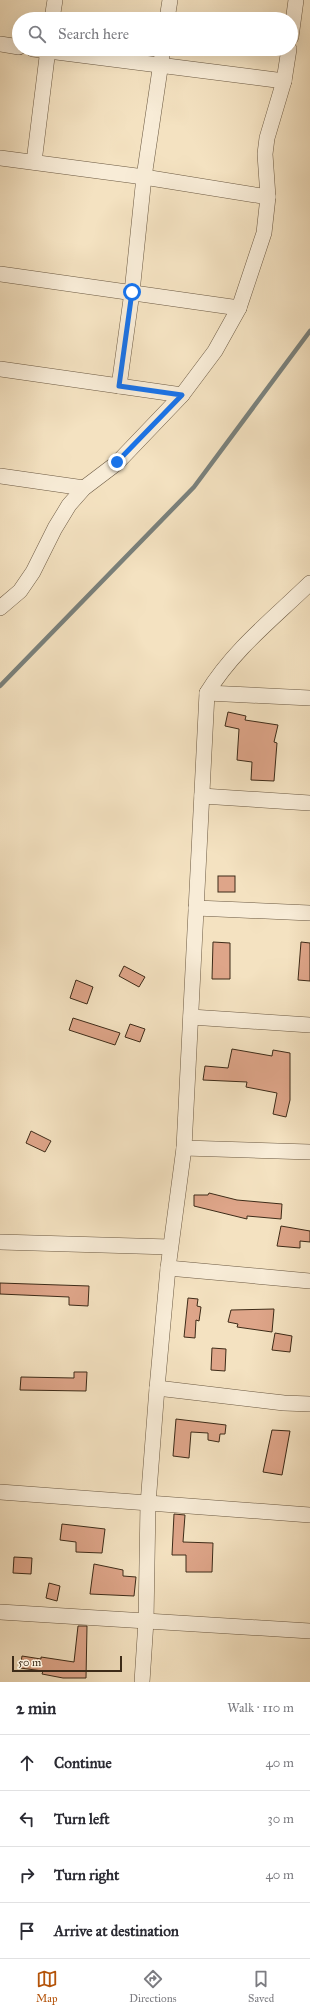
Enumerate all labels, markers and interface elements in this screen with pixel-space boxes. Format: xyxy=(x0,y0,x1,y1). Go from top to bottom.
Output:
search box xyxy=(12,12,298,56)
icon: search xyxy=(26,23,48,45)
text: Search here xyxy=(58,25,129,43)
route start xyxy=(123,283,141,301)
route end xyxy=(108,453,126,471)
scale bar xyxy=(12,1654,122,1673)
text: 50 m xyxy=(18,1656,41,1669)
text: 2 min xyxy=(16,1698,56,1719)
text: Walk · 110 m xyxy=(227,1700,294,1716)
icon: ahead xyxy=(16,1752,38,1774)
text: Continue xyxy=(54,1754,112,1772)
text: 40 m xyxy=(265,1755,294,1771)
icon: left xyxy=(16,1808,38,1830)
text: Turn left xyxy=(54,1810,110,1828)
text: 30 m xyxy=(268,1811,294,1827)
icon: right xyxy=(16,1864,38,1886)
text: Turn right xyxy=(54,1866,119,1884)
text: 40 m xyxy=(265,1867,294,1883)
icon: arrive xyxy=(16,1920,38,1942)
text: Arrive at destination xyxy=(54,1922,179,1940)
tab: Map xyxy=(36,1968,58,2005)
tab: Directions xyxy=(129,1968,177,2005)
tab: Saved xyxy=(248,1968,274,2005)

